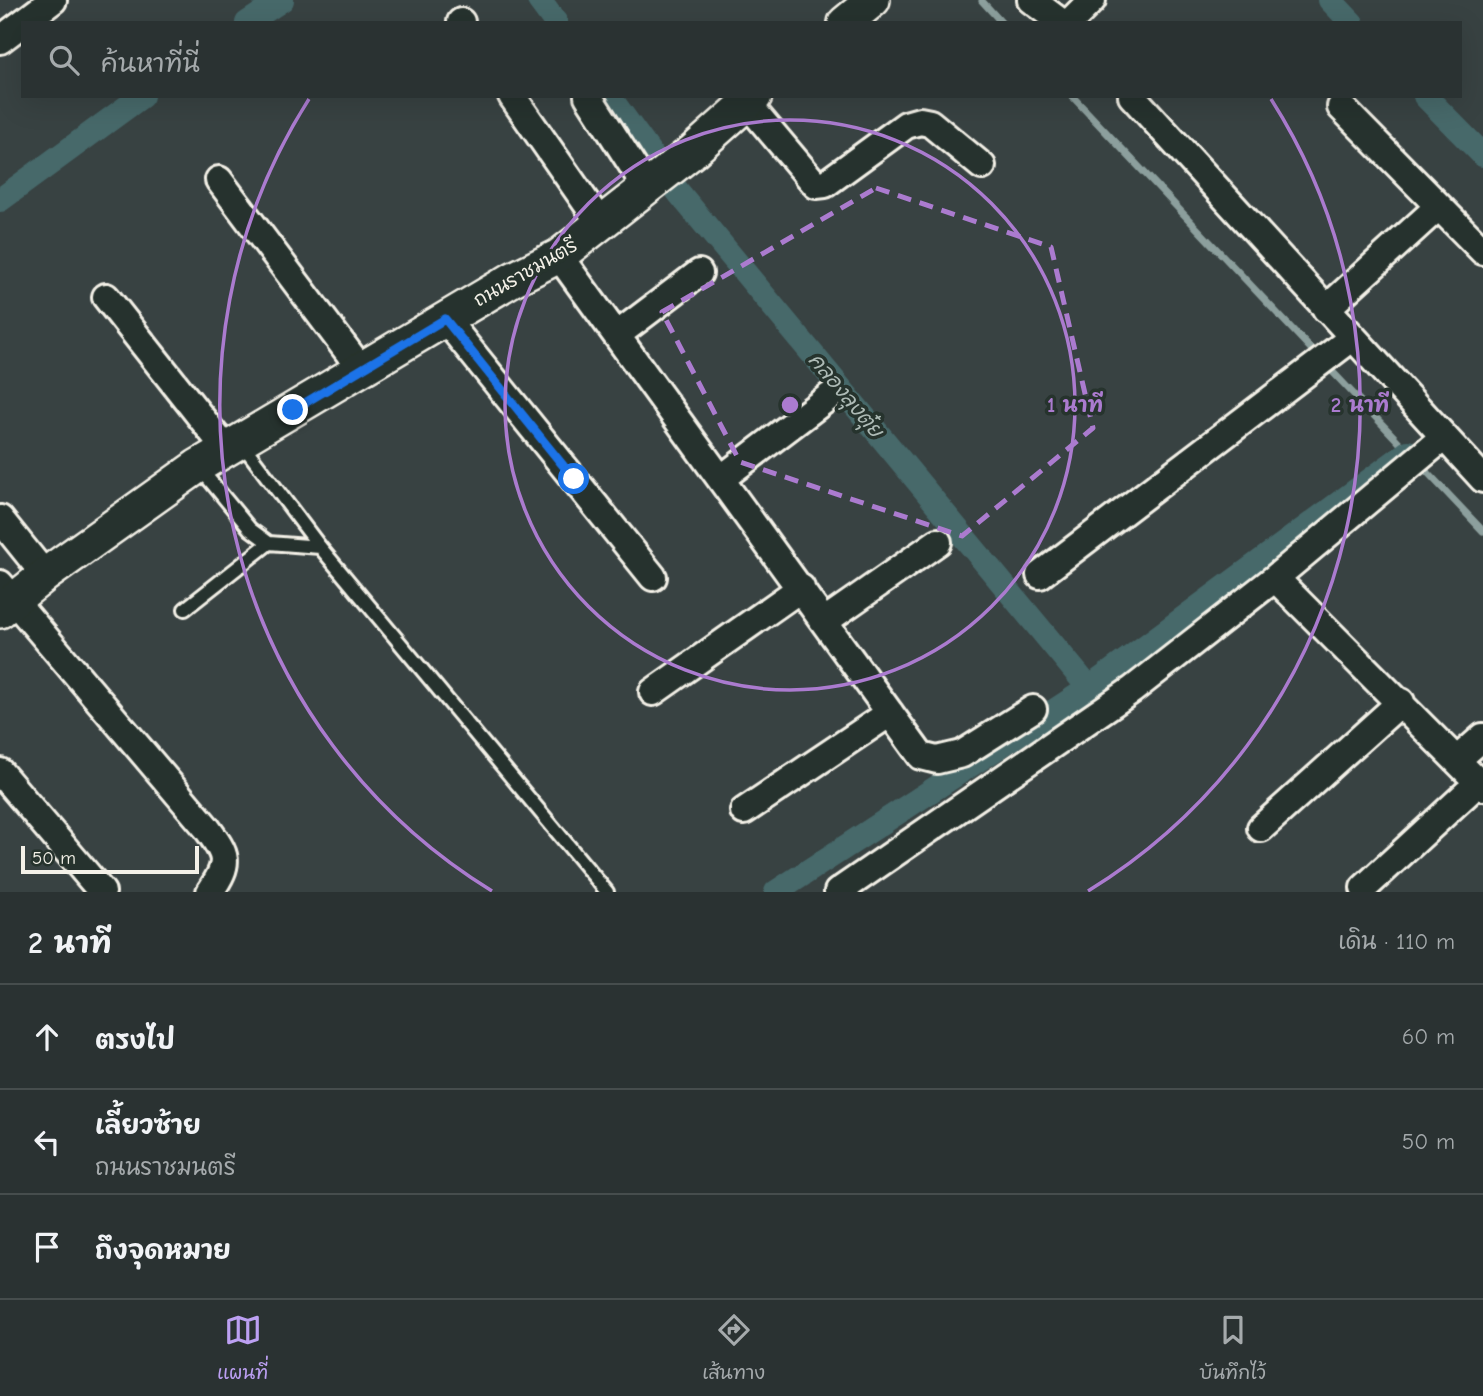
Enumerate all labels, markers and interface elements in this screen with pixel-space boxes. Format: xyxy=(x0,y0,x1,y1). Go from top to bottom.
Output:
search box xyxy=(21,21,1462,98)
icon: search xyxy=(45,41,83,79)
text: ค้นหาที่นี่ xyxy=(101,49,200,79)
street label: ถนนราชมนตรี xyxy=(469,233,581,311)
water label: คลองลุงตุ๋ย xyxy=(801,347,891,446)
text: 1 นาที xyxy=(1047,391,1103,417)
text: 2 นาที xyxy=(1331,391,1390,417)
centre of rings xyxy=(778,393,802,417)
route end xyxy=(277,394,308,425)
route start xyxy=(558,463,589,494)
scale bar xyxy=(21,843,200,875)
text: 50 m xyxy=(32,847,76,869)
text: 2 นาที xyxy=(28,926,111,961)
text: เดิน · 110 m xyxy=(1338,928,1455,955)
icon: ahead xyxy=(28,1018,66,1056)
text: 60 m xyxy=(1402,1023,1455,1050)
text: ตรงไป xyxy=(95,1026,175,1056)
text: เลี้ยวซ้าย xyxy=(95,1111,201,1141)
icon: left xyxy=(28,1123,66,1161)
text: 50 m xyxy=(1402,1128,1455,1155)
text: ถนนราชมนตรี xyxy=(95,1154,236,1181)
icon: arrive xyxy=(28,1228,66,1266)
text: ถึงจุดหมาย xyxy=(95,1236,231,1266)
tab: แผนที่ xyxy=(217,1311,268,1386)
tab: เส้นทาง xyxy=(702,1311,765,1386)
tab: บันทึกไว้ xyxy=(1199,1311,1266,1386)

